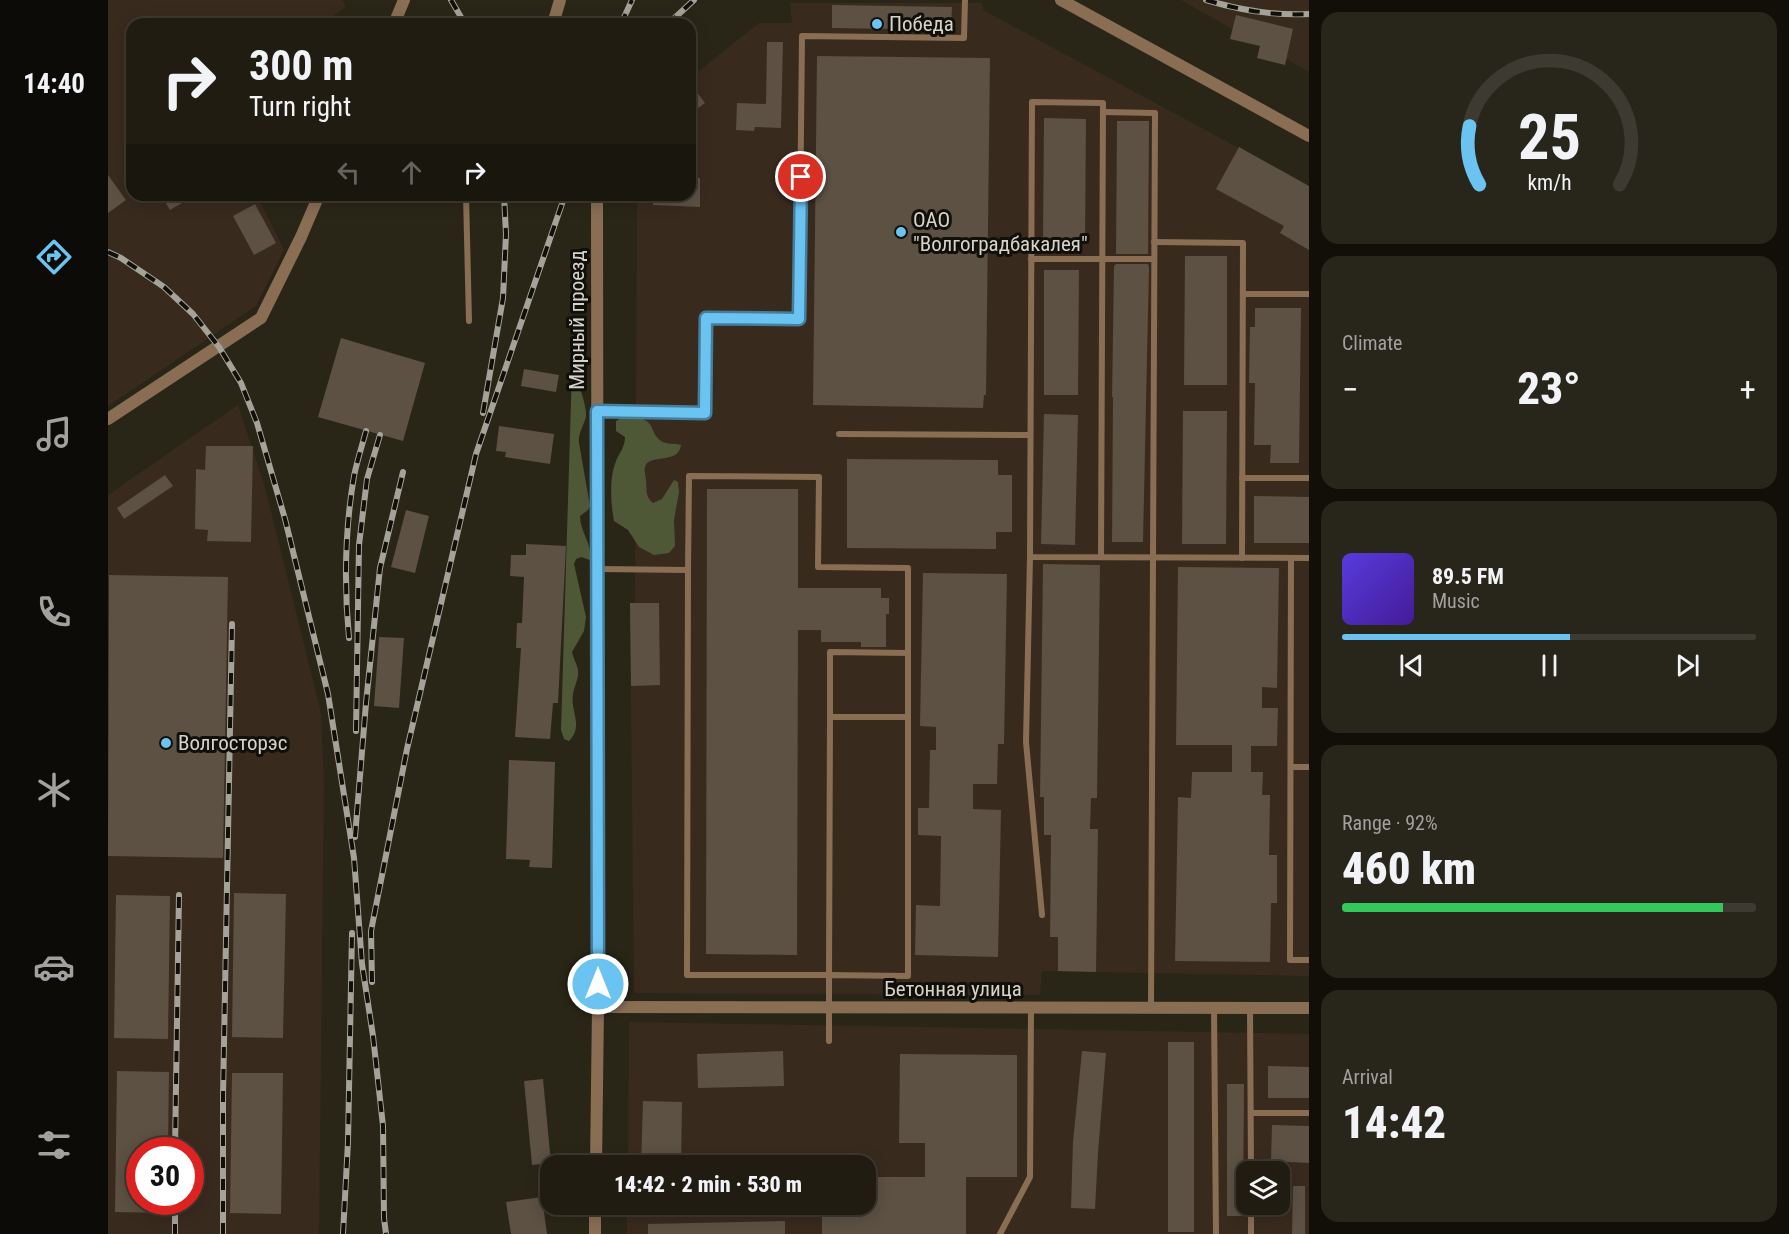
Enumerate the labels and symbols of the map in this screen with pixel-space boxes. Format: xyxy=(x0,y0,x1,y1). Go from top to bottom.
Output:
place label: Победа xyxy=(889,12,954,36)
marker: Победа xyxy=(870,17,884,31)
pin xyxy=(775,151,826,202)
place label: ОАО "Волгоградбакалея" xyxy=(913,208,1088,256)
marker: ОАО "Волгоградбакалея" xyxy=(894,225,908,239)
street label: Мирный проезд xyxy=(565,250,589,390)
place label: Волгосторэс xyxy=(178,731,287,755)
marker: Волгосторэс xyxy=(159,736,173,750)
position arrow xyxy=(566,952,630,1016)
street label: Бетонная улица xyxy=(884,977,1022,1001)
speed limit sign: 30 xyxy=(126,1137,204,1215)

